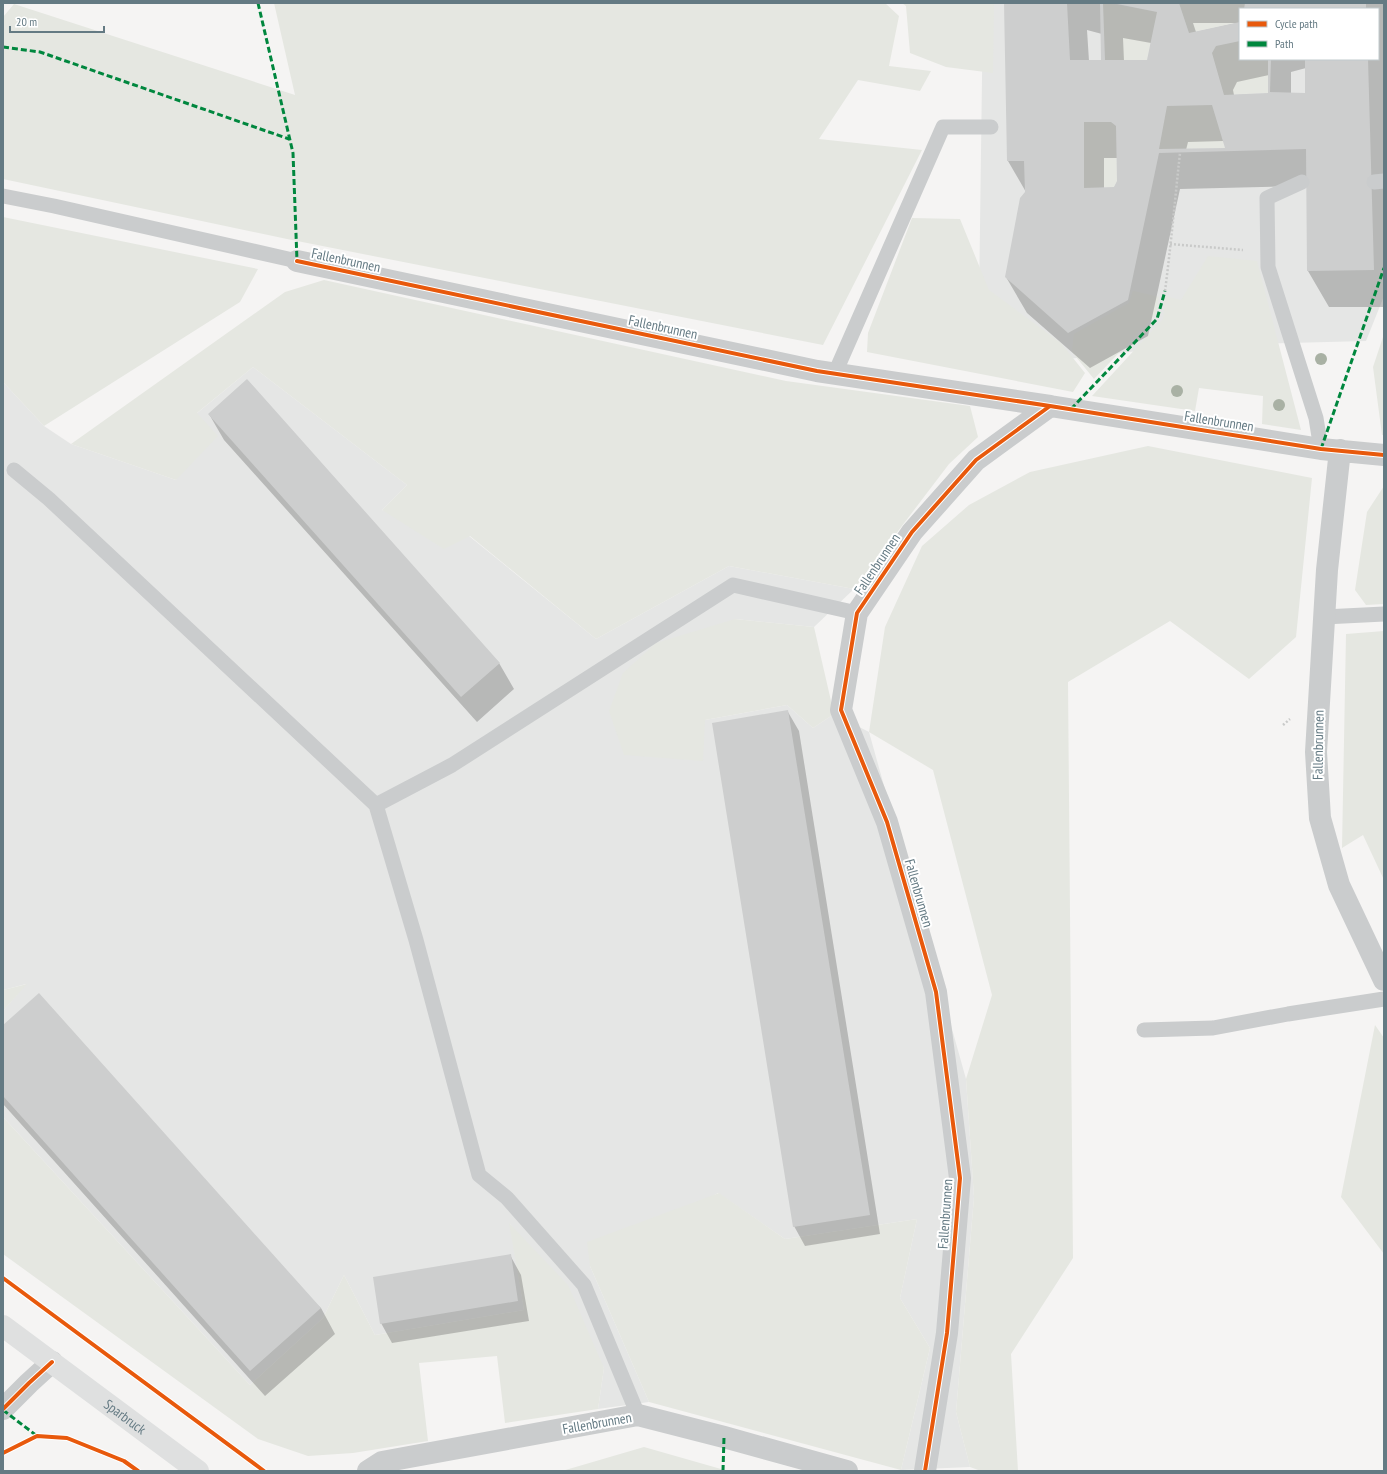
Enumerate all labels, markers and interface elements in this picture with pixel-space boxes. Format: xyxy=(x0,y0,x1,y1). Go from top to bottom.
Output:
scale bar xyxy=(10,8,104,34)
legend xyxy=(1239,8,1379,60)
text: 20 m xyxy=(16,14,37,29)
text: Cycle path xyxy=(1275,16,1318,31)
text: Path xyxy=(1275,36,1293,51)
street label: Fallenbrunnen xyxy=(310,244,382,276)
street label: Fallenbrunnen xyxy=(627,311,699,343)
street label: Fallenbrunnen xyxy=(1183,407,1255,435)
street label: Fallenbrunnen xyxy=(850,530,904,598)
street label: Fallenbrunnen xyxy=(1308,710,1328,780)
street label: Fallenbrunnen xyxy=(901,857,937,929)
street label: Fallenbrunnen xyxy=(934,1178,956,1250)
street label: Sparbruck xyxy=(100,1395,150,1439)
street label: Fallenbrunnen xyxy=(561,1408,633,1438)

